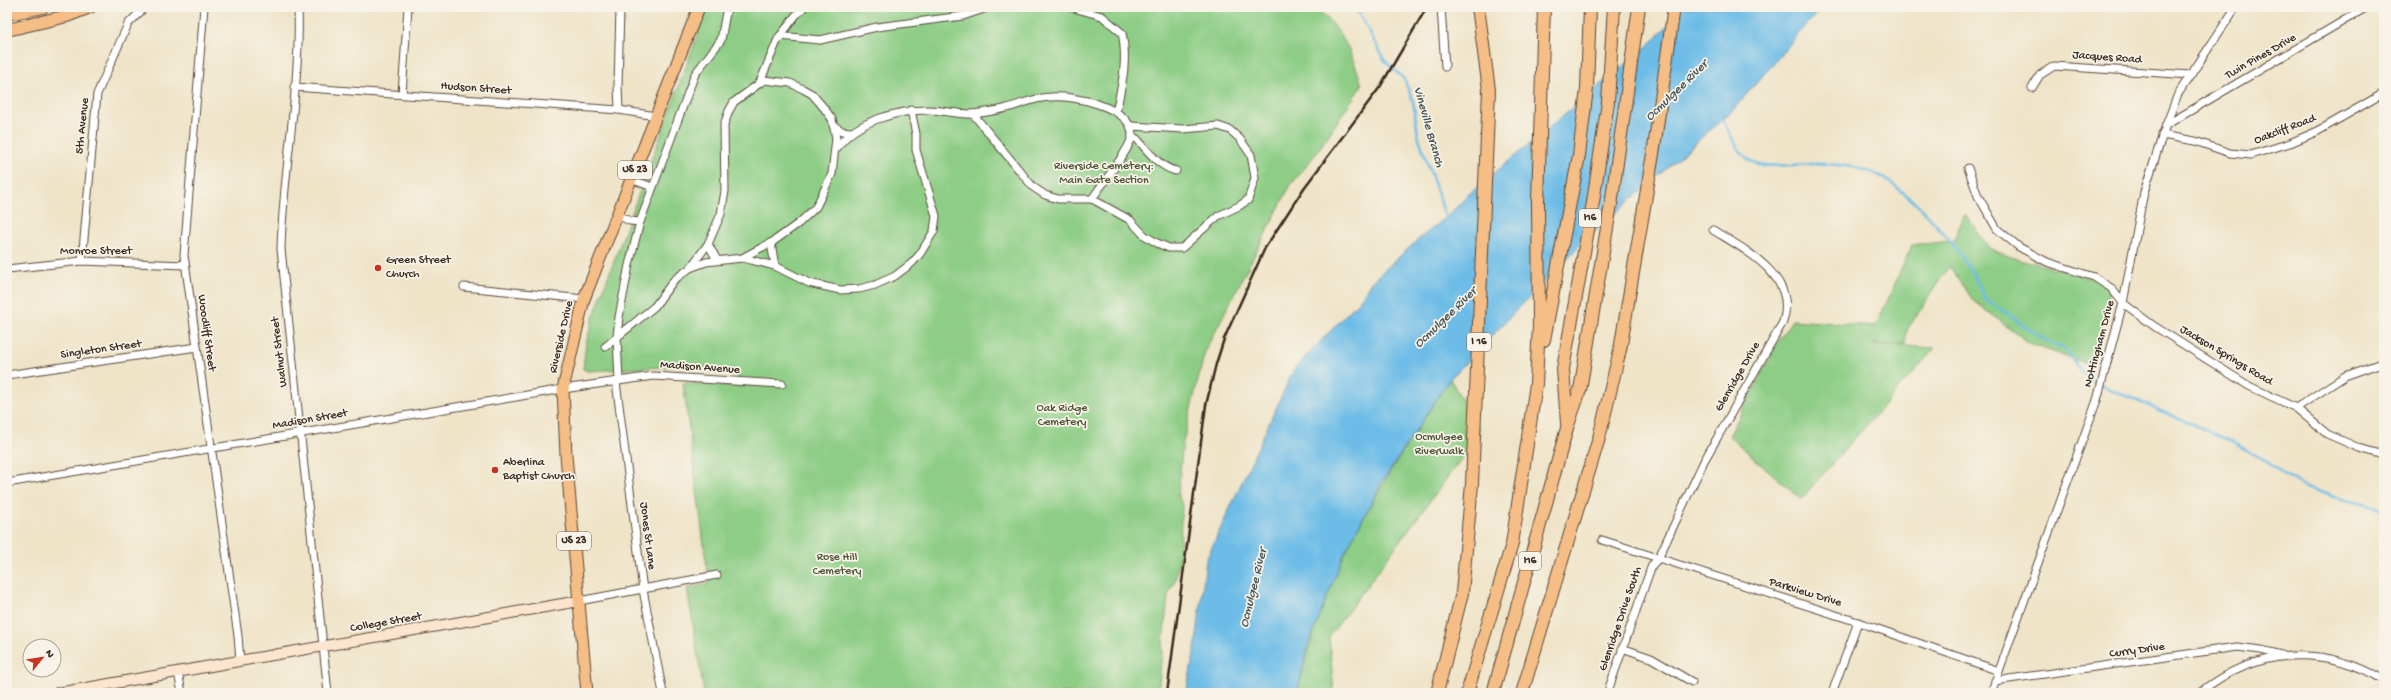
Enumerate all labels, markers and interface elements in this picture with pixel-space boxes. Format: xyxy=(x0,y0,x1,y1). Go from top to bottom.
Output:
street label: Twin Pines Drive xyxy=(2222,31,2300,83)
street label: Jacques Road xyxy=(2072,49,2143,67)
water label: Ocmulgee River xyxy=(1643,56,1713,125)
street label: Hudson Street xyxy=(440,80,513,99)
water label: Vineville Branch xyxy=(1409,85,1447,170)
street label: 5th Avenue xyxy=(73,96,93,155)
street label: Oakcliff Road xyxy=(2252,111,2319,148)
park label: Riverside Cemetery: Main Gate Section xyxy=(1054,160,1154,188)
road number: US 23 xyxy=(618,161,652,179)
road number: I16 xyxy=(1579,209,1601,227)
street label: Monroe Street xyxy=(60,245,133,259)
place label: Green Street Church xyxy=(386,254,452,282)
marker: Green Street Church xyxy=(373,263,383,273)
water label: Ocmulgee River xyxy=(1412,283,1482,352)
street label: Woodliff Street xyxy=(194,294,218,373)
street label: Nottingham Drive xyxy=(2082,298,2119,389)
street label: Riverside Drive xyxy=(547,299,577,375)
street label: Walnut Street xyxy=(269,315,291,388)
street label: Jackson Springs Road xyxy=(2177,323,2276,390)
road number: I 16 xyxy=(1467,333,1491,351)
street label: Singleton Street xyxy=(60,337,143,363)
street label: Glenridge Drive xyxy=(1712,339,1764,414)
street label: Madison Avenue xyxy=(660,358,741,378)
park label: Oak Ridge Cemetery xyxy=(1036,402,1088,430)
street label: Madison Street xyxy=(271,406,350,433)
park label: Ocmulgee Riverwalk xyxy=(1415,431,1465,459)
place label: Aberlina Baptist Church xyxy=(502,456,575,484)
marker: Aberlina Baptist Church xyxy=(490,465,500,475)
street label: Jones St Lane xyxy=(636,501,658,571)
road number: US 23 xyxy=(557,532,591,550)
water label: Ocmulgee River xyxy=(1237,545,1272,629)
park label: Rose Hill Cemetery xyxy=(813,551,861,579)
road number: I16 xyxy=(1519,552,1541,570)
street label: Glenridge Drive South xyxy=(1597,564,1646,673)
street label: Parkview Drive xyxy=(1766,575,1844,611)
street label: College Street xyxy=(349,610,424,636)
north arrow xyxy=(22,638,62,678)
street label: Curry Drive xyxy=(2109,640,2166,662)
text: N xyxy=(42,648,56,660)

